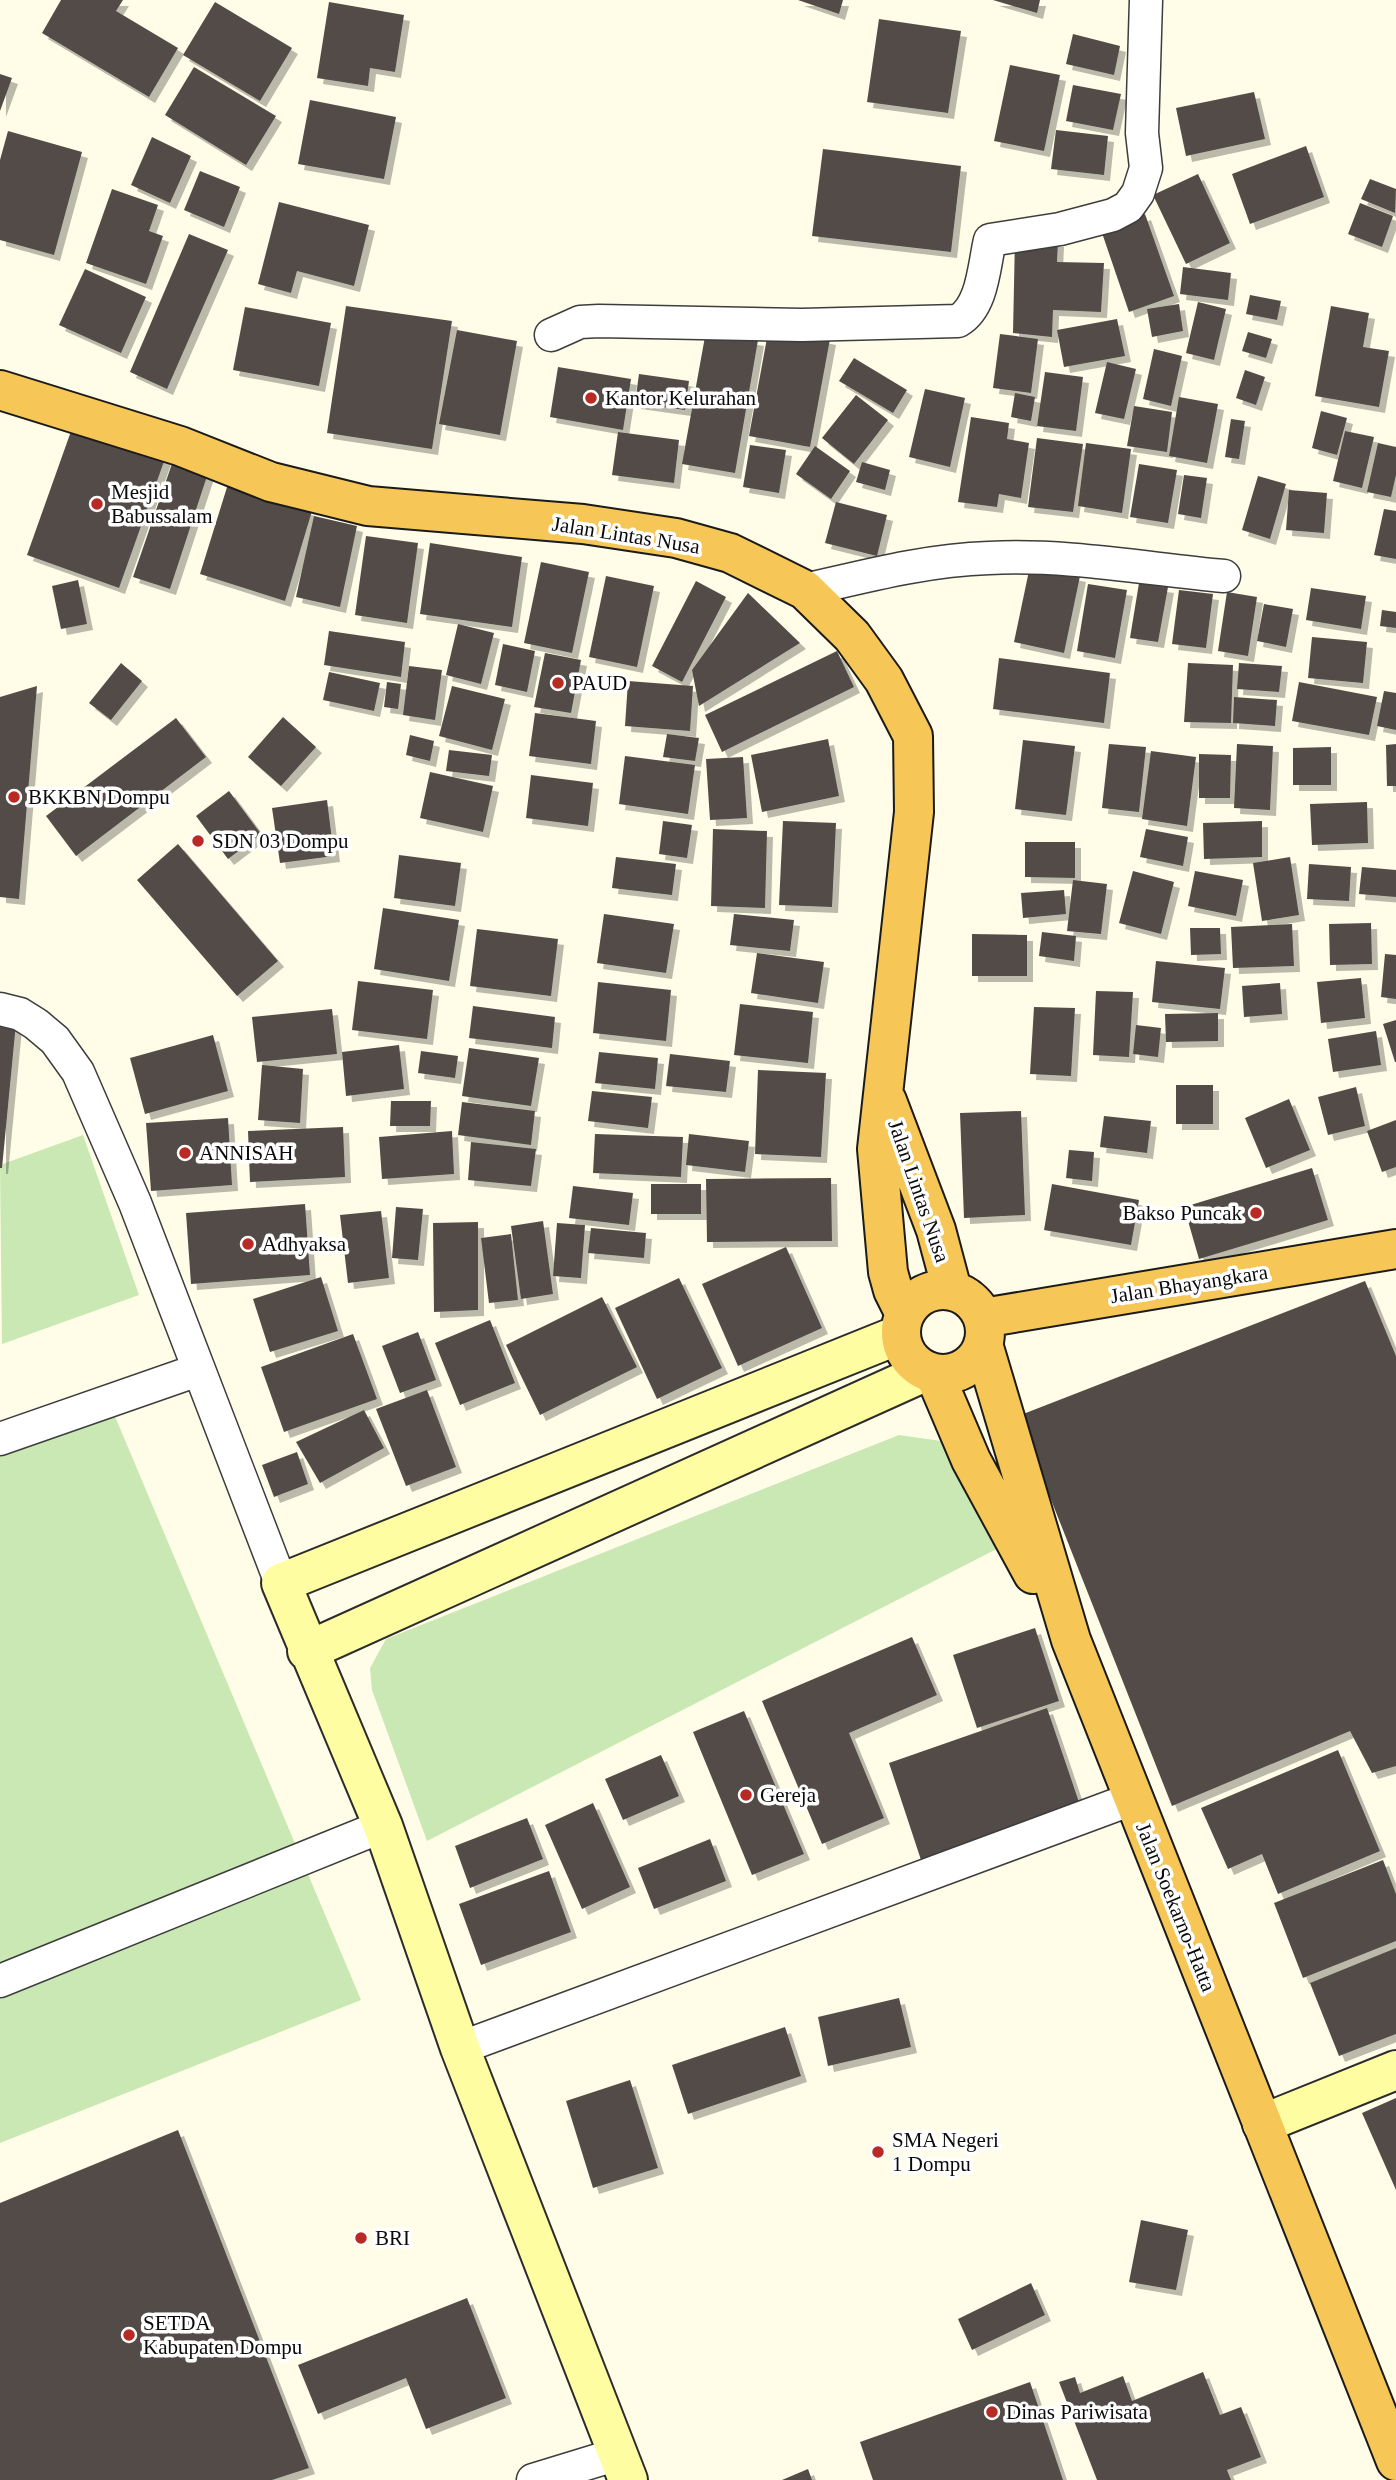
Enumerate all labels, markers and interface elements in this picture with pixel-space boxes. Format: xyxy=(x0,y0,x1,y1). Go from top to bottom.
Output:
place label: Kantor Kelurahan xyxy=(605,386,757,410)
marker: Kantor Kelurahan xyxy=(583,390,599,406)
place label: Mesjid Babussalam xyxy=(111,480,212,528)
marker: Mesjid Babussalam xyxy=(89,496,105,512)
street label: Jalan Lintas Nusa xyxy=(550,511,702,559)
place label: PAUD xyxy=(572,671,627,695)
marker: PAUD xyxy=(550,675,566,691)
place label: BKKBN Dompu xyxy=(28,785,170,809)
marker: BKKBN Dompu xyxy=(6,789,22,805)
place label: SDN 03 Dompu xyxy=(212,829,349,853)
marker: SDN 03 Dompu xyxy=(190,833,206,849)
street label: Jalan Lintas Nusa xyxy=(883,1117,955,1266)
place label: ANNISAH xyxy=(199,1141,294,1165)
marker: ANNISAH xyxy=(177,1145,193,1161)
place label: Bakso Puncak xyxy=(1122,1201,1242,1225)
marker: Bakso Puncak xyxy=(1248,1205,1264,1221)
place label: Adhyaksa xyxy=(262,1232,347,1256)
marker: Adhyaksa xyxy=(240,1236,256,1252)
street label: Jalan Bhayangkara xyxy=(1109,1260,1270,1308)
place label: Gereja xyxy=(760,1783,817,1807)
marker: Gereja xyxy=(738,1787,754,1803)
street label: Jalan Soekarno-Hatta xyxy=(1131,1819,1221,1996)
place label: SMA Negeri 1 Dompu xyxy=(892,2128,999,2176)
marker: SMA Negeri 1 Dompu xyxy=(870,2144,886,2160)
place label: BRI xyxy=(375,2226,410,2250)
marker: BRI xyxy=(353,2230,369,2246)
place label: SETDA Kabupaten Dompu xyxy=(143,2311,303,2359)
marker: SETDA Kabupaten Dompu xyxy=(121,2327,137,2343)
place label: Dinas Pariwisata xyxy=(1006,2400,1148,2424)
marker: Dinas Pariwisata xyxy=(984,2404,1000,2420)

